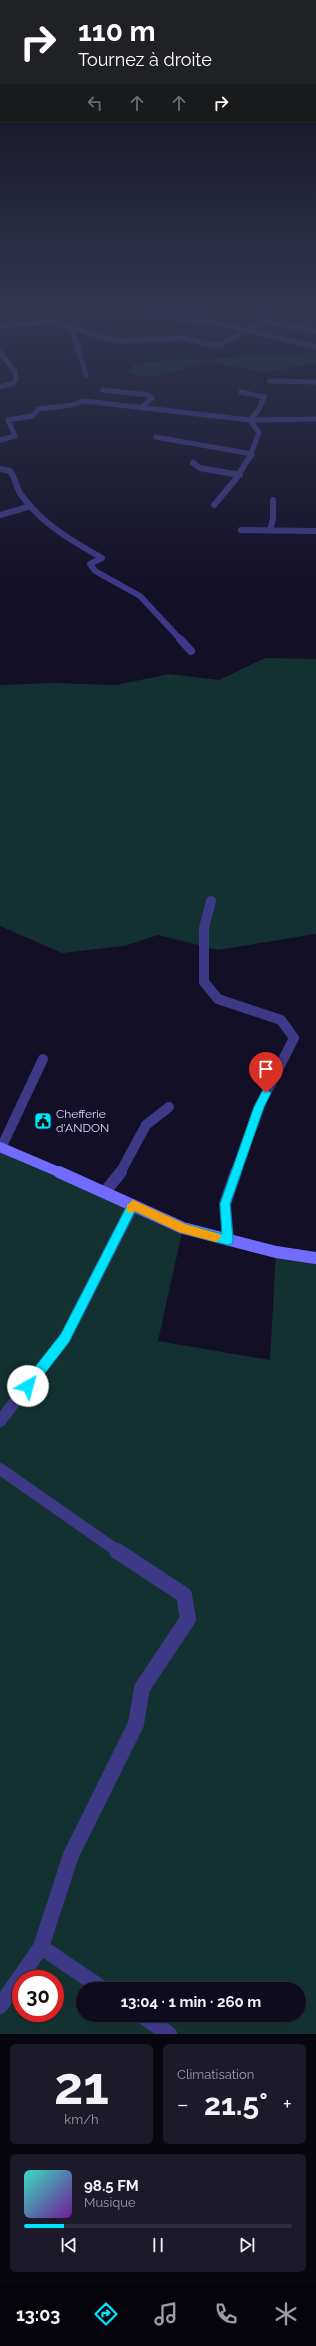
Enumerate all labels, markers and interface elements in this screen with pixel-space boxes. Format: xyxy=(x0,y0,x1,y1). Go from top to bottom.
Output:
text: 110 m xyxy=(78,15,156,48)
icon: right xyxy=(12,16,64,68)
text: Tournez à droite xyxy=(78,49,212,70)
icon: left xyxy=(84,92,106,114)
icon: ahead xyxy=(126,92,148,114)
icon: ahead xyxy=(168,92,190,114)
icon: right xyxy=(210,92,232,114)
pin xyxy=(249,1052,283,1093)
icon: arrive xyxy=(255,1058,277,1080)
place label: Chefferie d'ANDON xyxy=(56,1107,109,1135)
public building icon: Chefferie d'ANDON xyxy=(33,1111,53,1131)
position arrow xyxy=(7,1365,49,1407)
speed limit sign: 30 xyxy=(12,1970,64,2022)
text: 13:04 · 1 min · 260 m xyxy=(121,1993,261,2011)
text: 21 xyxy=(54,2055,109,2116)
text: Climatisation xyxy=(177,2067,254,2082)
text: 21.5° xyxy=(204,2087,268,2122)
text: − xyxy=(177,2091,189,2117)
text: + xyxy=(283,2091,292,2117)
text: km/h xyxy=(64,2112,99,2127)
text: 98.5 FM xyxy=(84,2177,139,2195)
text: Musique xyxy=(84,2195,136,2210)
icon: previous xyxy=(58,2234,80,2256)
icon: pause xyxy=(147,2234,169,2256)
icon: next xyxy=(236,2234,258,2256)
icon: directions xyxy=(92,2300,120,2328)
icon: music xyxy=(152,2300,180,2328)
icon: phone xyxy=(212,2300,240,2328)
icon: climate xyxy=(272,2300,300,2328)
text: 13:03 xyxy=(16,2304,60,2325)

